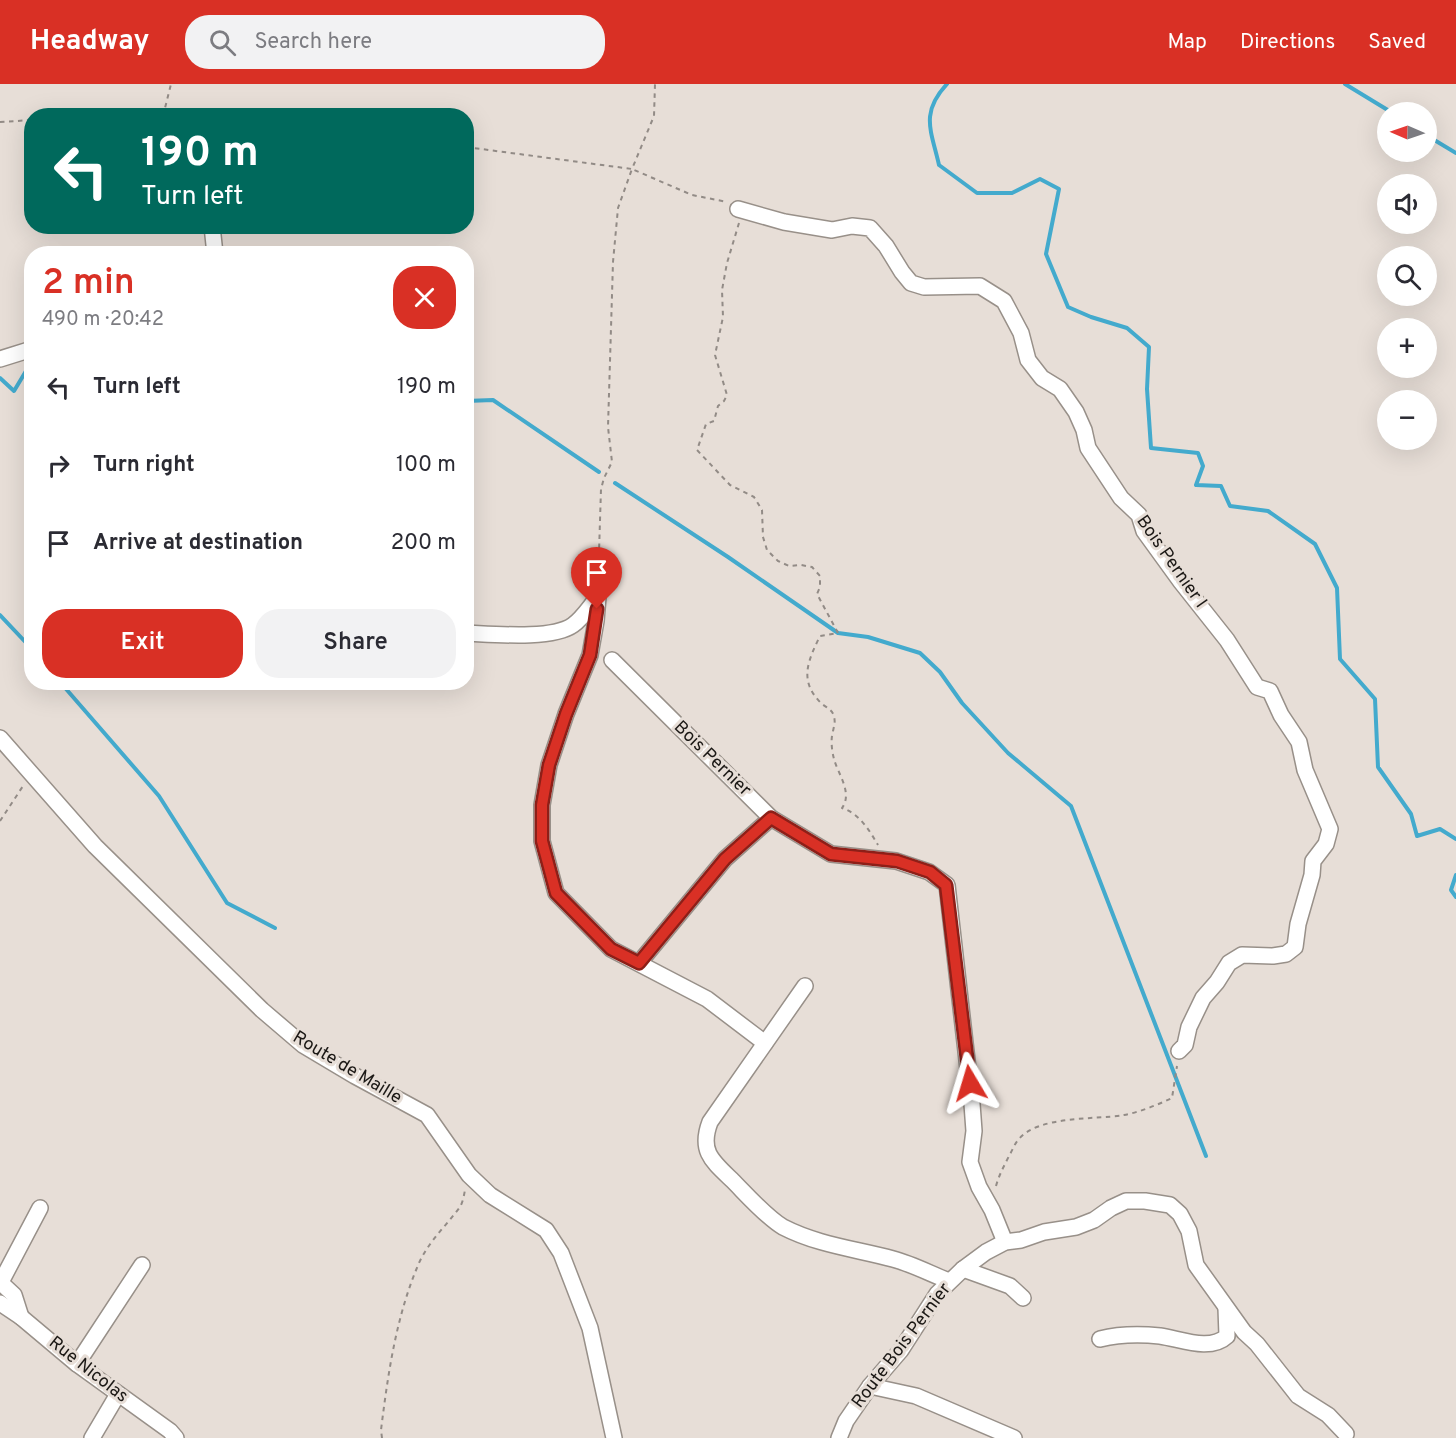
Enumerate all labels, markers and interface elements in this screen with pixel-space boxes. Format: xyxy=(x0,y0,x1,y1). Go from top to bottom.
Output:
search box xyxy=(185,15,605,69)
text: Headway xyxy=(30,24,149,60)
icon: search xyxy=(206,26,239,59)
text: Search here xyxy=(254,29,372,56)
text: Map xyxy=(1167,29,1207,56)
text: Directions xyxy=(1240,29,1335,56)
text: Saved xyxy=(1368,29,1426,56)
north arrow xyxy=(1377,102,1437,162)
map controls xyxy=(1377,102,1437,450)
text: 190 m xyxy=(141,128,259,181)
icon: left xyxy=(42,132,120,210)
button: sound xyxy=(1377,174,1437,234)
text: Turn left xyxy=(141,180,243,214)
button: search xyxy=(1377,246,1437,306)
text: 2 min xyxy=(42,261,135,307)
button: close xyxy=(393,266,456,329)
text: 490 m · 20:42 xyxy=(42,307,164,333)
button: + xyxy=(1377,318,1437,378)
icon: left xyxy=(42,371,75,404)
text: Turn left xyxy=(93,374,181,401)
text: 190 m xyxy=(397,374,456,401)
button: − xyxy=(1377,390,1437,450)
icon: right xyxy=(42,449,75,482)
text: Turn right xyxy=(93,452,195,479)
text: 100 m xyxy=(396,452,456,479)
street label: Bois Pernier I xyxy=(1131,511,1211,613)
icon: arrive xyxy=(42,527,75,560)
text: Arrive at destination xyxy=(93,530,303,557)
text: 200 m xyxy=(391,530,456,557)
pin xyxy=(571,547,622,609)
icon: arrive xyxy=(580,556,613,589)
button: Exit xyxy=(42,609,243,678)
button: Share xyxy=(255,609,456,678)
street label: Bois Pernier xyxy=(668,716,756,802)
street label: Route de Maille xyxy=(288,1026,406,1110)
position arrow xyxy=(938,1051,1002,1115)
street label: Route Bois Pernier xyxy=(847,1279,957,1413)
street label: Rue Nicolas xyxy=(44,1332,132,1408)

